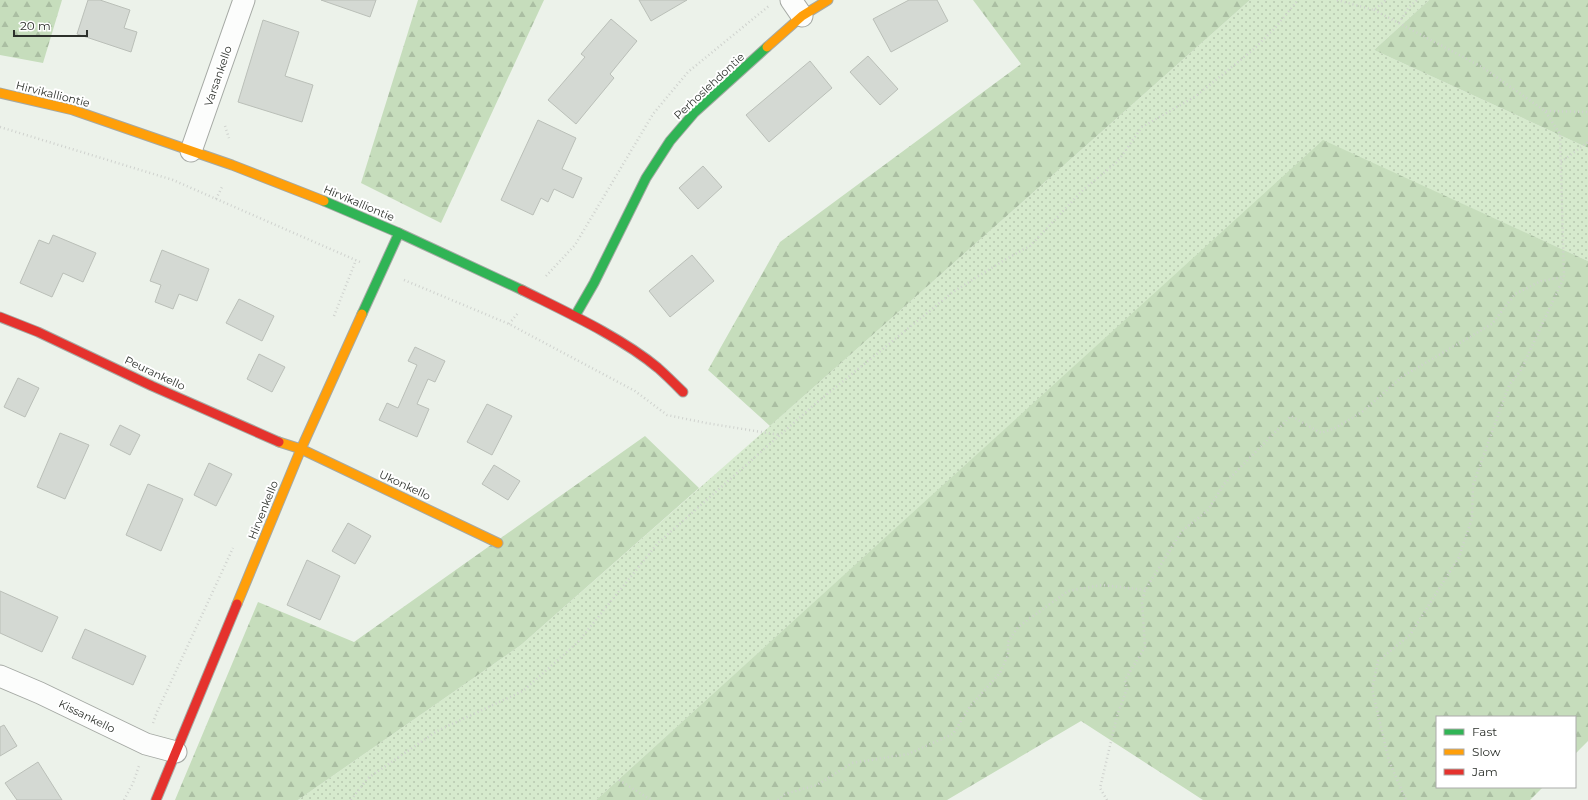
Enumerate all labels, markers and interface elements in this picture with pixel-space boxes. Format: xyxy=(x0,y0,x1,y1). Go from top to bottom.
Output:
scale bar xyxy=(14,12,87,38)
text: 20 m xyxy=(20,18,51,33)
street label: Varsankello xyxy=(201,44,235,108)
street label: Perhoslehdontie xyxy=(671,49,747,122)
street label: Hirvikalliontie xyxy=(15,78,92,110)
street label: Hirvikalliontie xyxy=(321,182,397,224)
street label: Peurankello xyxy=(122,353,188,393)
street label: Ukonkello xyxy=(377,467,433,503)
street label: Hirvenkello xyxy=(245,478,281,541)
street label: Kissankello xyxy=(56,696,118,736)
legend xyxy=(1436,716,1576,788)
text: Fast xyxy=(1472,724,1497,739)
text: Slow xyxy=(1472,744,1501,759)
text: Jam xyxy=(1471,764,1498,779)

